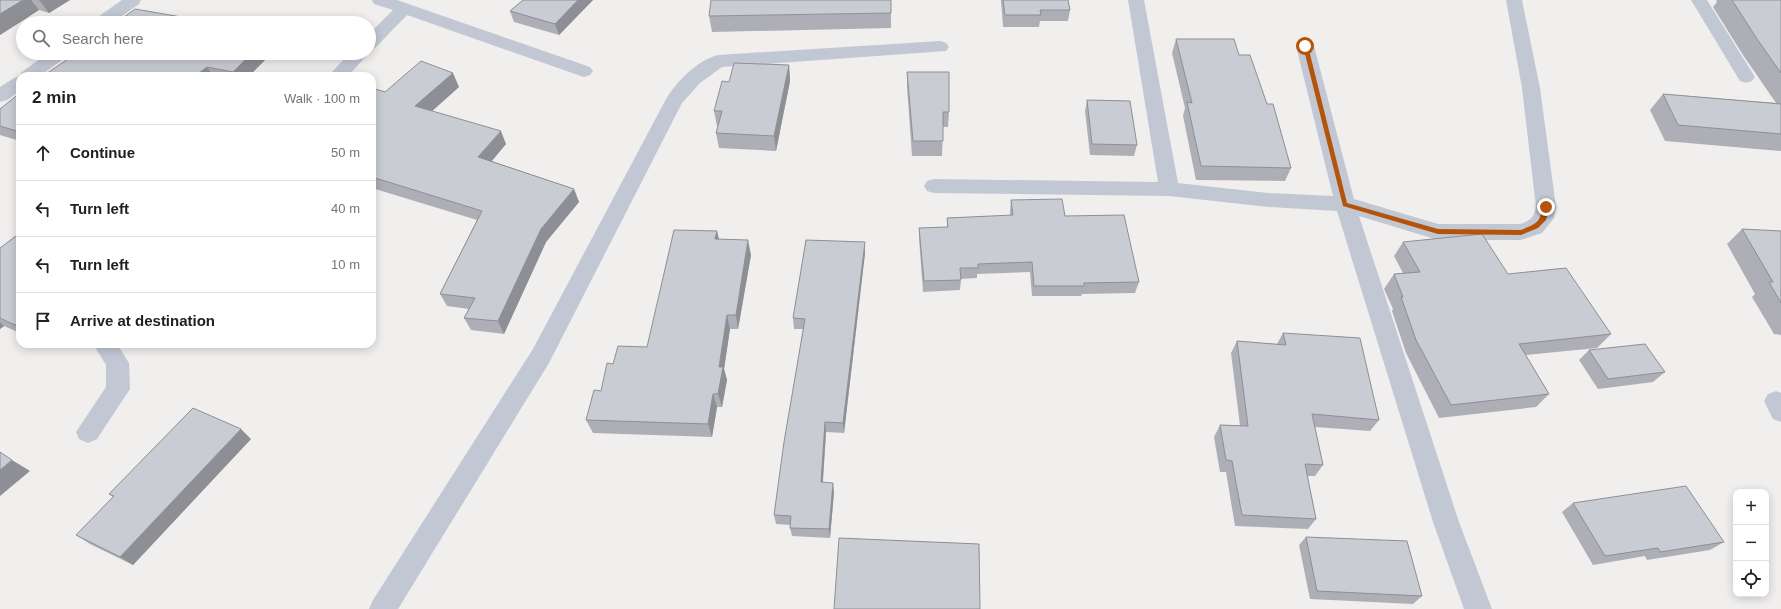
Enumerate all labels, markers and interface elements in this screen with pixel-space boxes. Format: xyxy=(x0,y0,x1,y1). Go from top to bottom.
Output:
search box xyxy=(16,16,376,60)
icon: search xyxy=(30,27,52,49)
text: Search here xyxy=(62,30,144,47)
route start xyxy=(1296,37,1314,55)
text: 2 min xyxy=(32,88,76,107)
text: Walk · 100 m xyxy=(284,91,360,106)
icon: ahead xyxy=(32,142,54,164)
text: Continue xyxy=(70,144,135,161)
text: 50 m xyxy=(331,145,360,160)
icon: left xyxy=(32,198,54,220)
route end xyxy=(1537,198,1555,216)
text: Turn left xyxy=(70,200,129,217)
text: 40 m xyxy=(331,201,360,216)
icon: left xyxy=(32,254,54,276)
text: Turn left xyxy=(70,256,129,273)
text: 10 m xyxy=(331,257,360,272)
icon: arrive xyxy=(32,310,54,332)
text: Arrive at destination xyxy=(70,312,215,329)
map controls xyxy=(1733,489,1769,597)
button: + xyxy=(1733,489,1769,525)
button: − xyxy=(1733,525,1769,561)
button: locate xyxy=(1733,561,1769,597)

